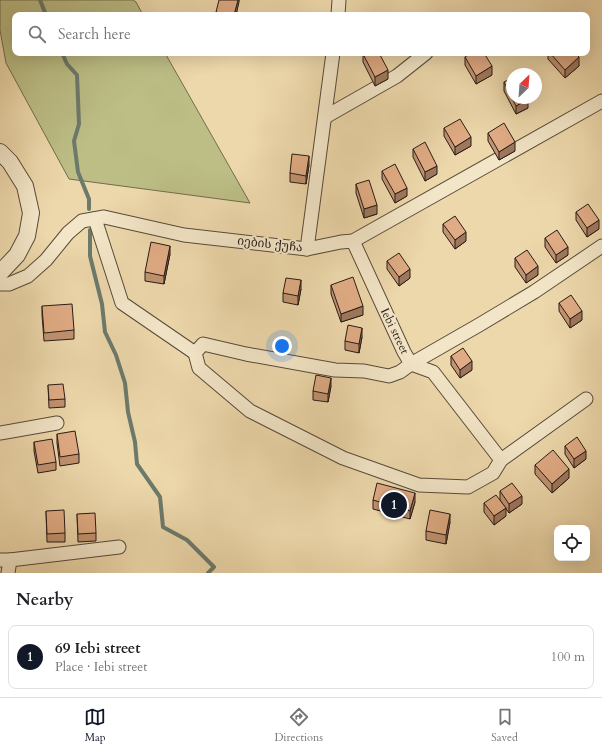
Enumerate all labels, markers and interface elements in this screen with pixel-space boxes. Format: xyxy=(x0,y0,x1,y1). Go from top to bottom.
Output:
search box xyxy=(12,12,590,56)
icon: search xyxy=(26,23,48,45)
text: Search here xyxy=(58,24,131,44)
north arrow xyxy=(506,68,542,104)
street label: იების ქუჩა xyxy=(237,233,303,255)
street label: Iebi street xyxy=(377,305,413,357)
your location xyxy=(272,336,292,356)
pin: 1 xyxy=(381,490,407,520)
map controls xyxy=(554,525,590,561)
button: locate xyxy=(554,525,590,561)
text: Nearby xyxy=(16,588,73,611)
text: 69 Iebi street xyxy=(55,638,141,658)
text: 1 xyxy=(27,648,33,666)
text: 100 m xyxy=(551,648,585,666)
text: Place · Iebi street xyxy=(55,658,147,676)
tab: Map xyxy=(84,706,106,745)
tab: Directions xyxy=(274,706,323,745)
tab: Saved xyxy=(491,706,518,745)

